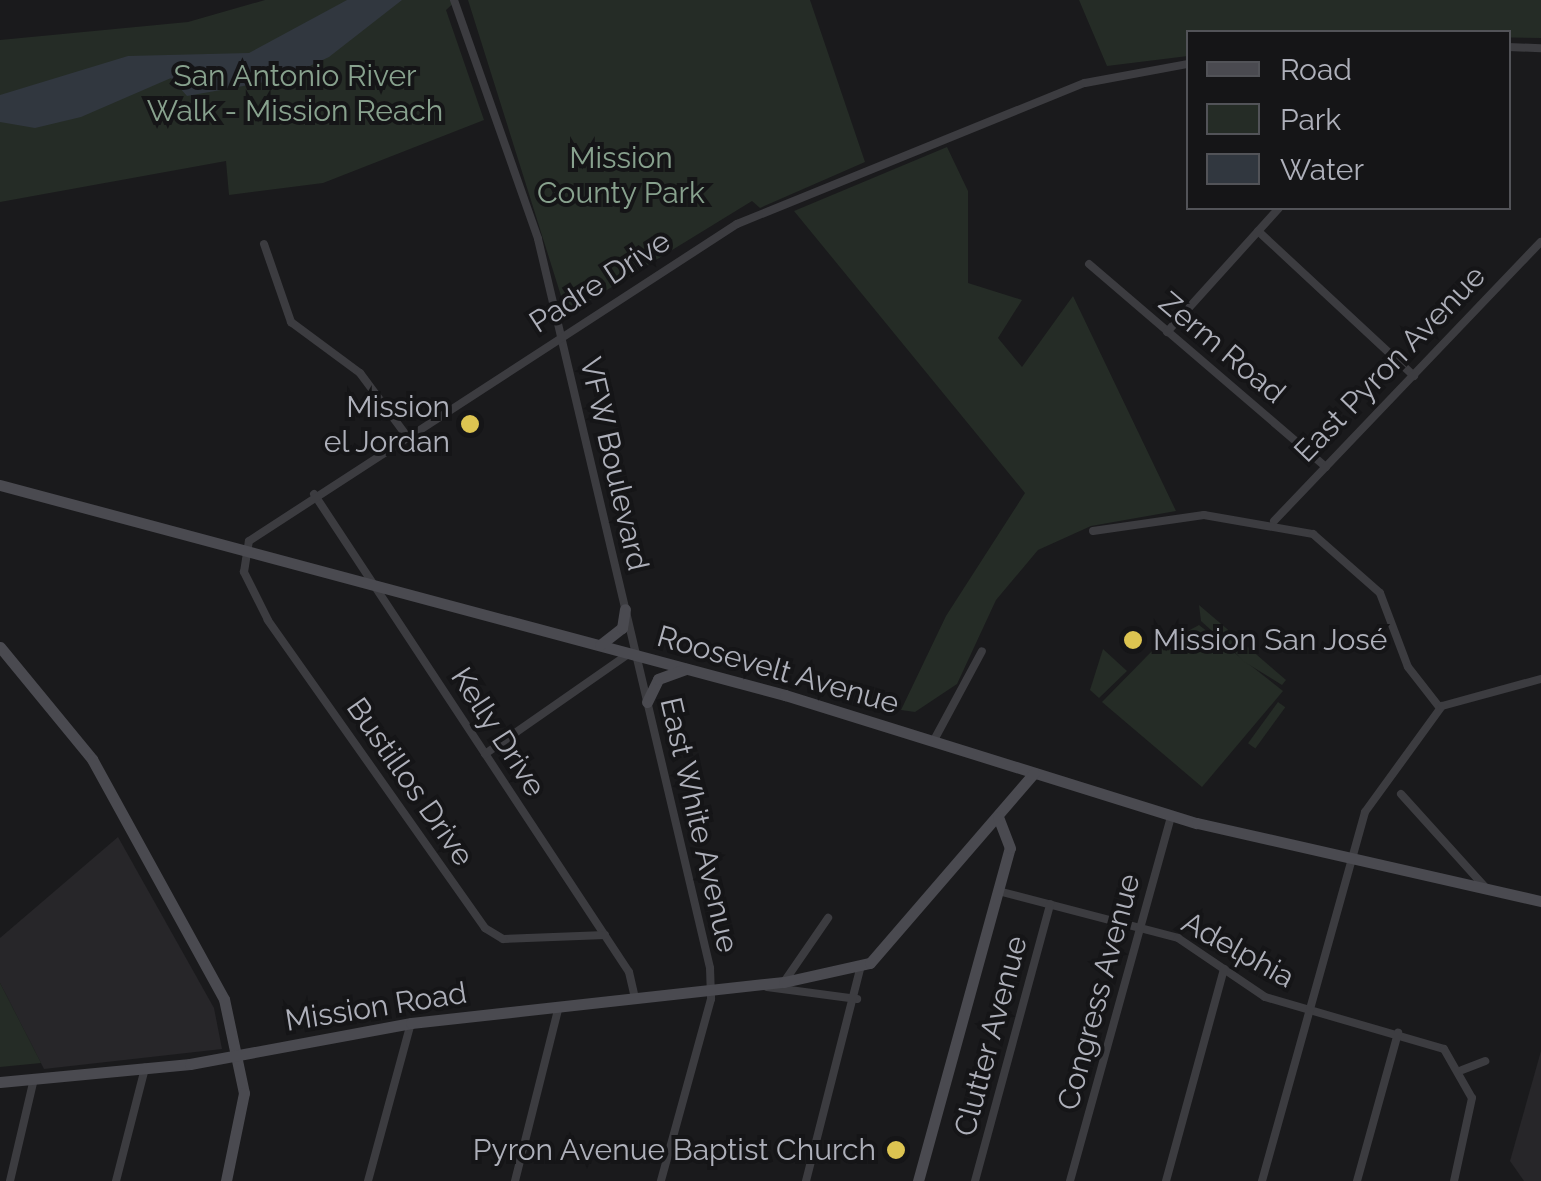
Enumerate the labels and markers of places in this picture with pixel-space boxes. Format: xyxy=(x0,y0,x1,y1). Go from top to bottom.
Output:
place label: Mission el Jordan xyxy=(322,389,450,460)
marker: Mission el Jordan xyxy=(459,413,481,435)
place label: Mission San José xyxy=(1153,622,1388,658)
marker: Mission San José xyxy=(1122,629,1144,651)
place label: Pyron Avenue Baptist Church xyxy=(472,1132,876,1168)
marker: Pyron Avenue Baptist Church xyxy=(885,1139,907,1161)

